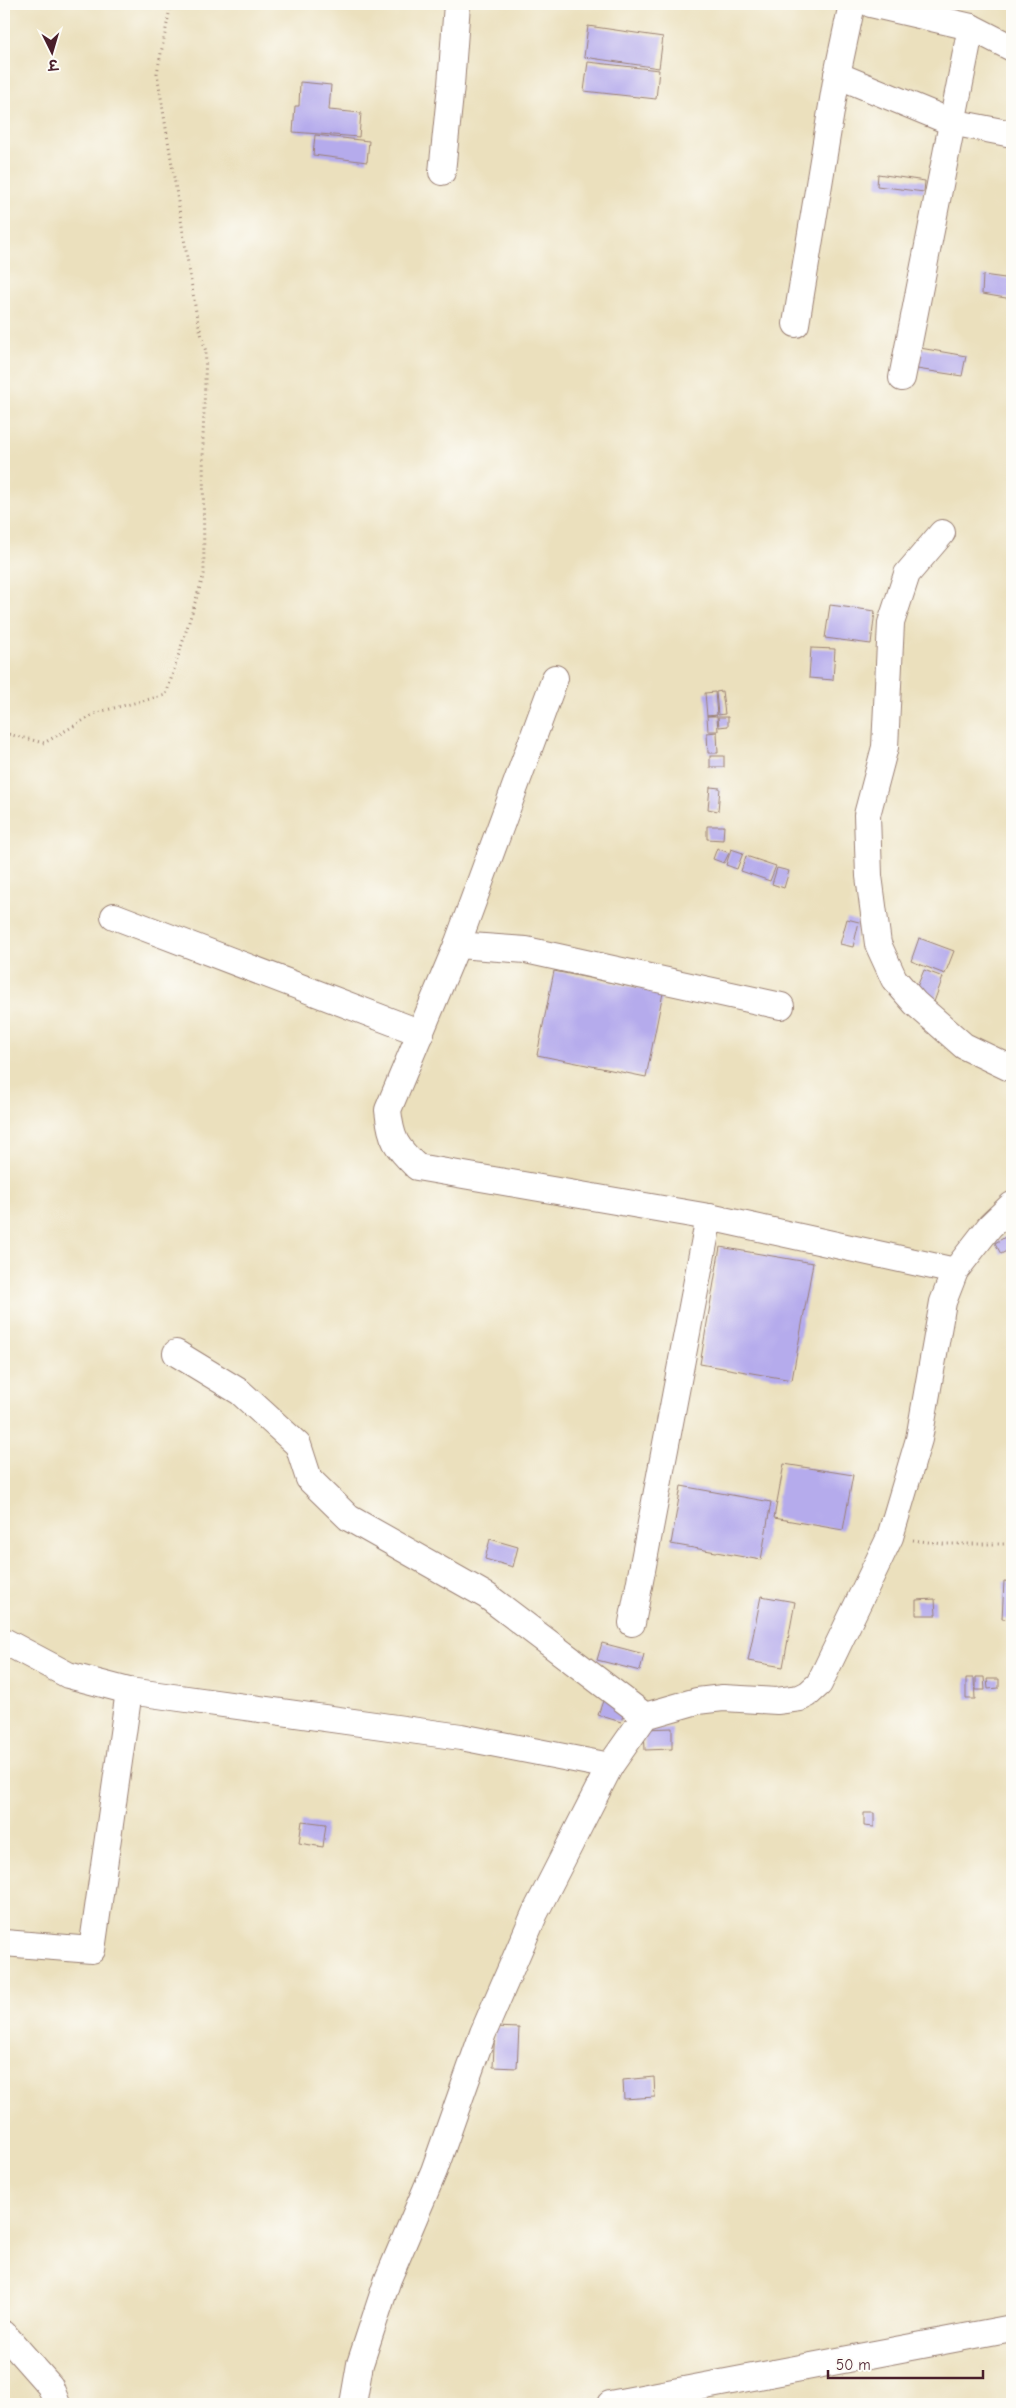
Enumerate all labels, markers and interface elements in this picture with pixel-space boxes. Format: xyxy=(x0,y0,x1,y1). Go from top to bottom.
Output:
north arrow xyxy=(28,28,78,78)
text: उ xyxy=(46,55,60,73)
scale bar xyxy=(828,2348,984,2380)
text: 50 m xyxy=(836,2356,871,2374)

